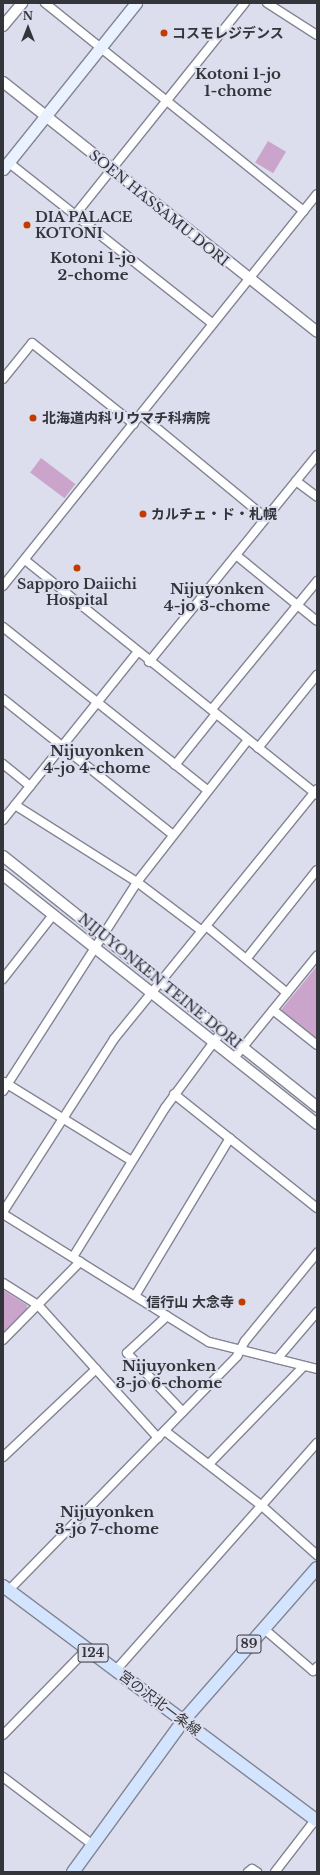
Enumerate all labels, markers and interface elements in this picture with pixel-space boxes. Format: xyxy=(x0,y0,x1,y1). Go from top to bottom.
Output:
north arrow xyxy=(8,8,48,48)
text: N xyxy=(23,9,33,23)
place label: コスモレジデンス xyxy=(172,25,284,41)
marker: コスモレジデンス xyxy=(159,28,169,38)
district label: Kotoni 1-jo 1-chome xyxy=(195,64,281,99)
street label: SOEN HASSAMU DORI xyxy=(86,146,232,270)
place label: DIA PALACE KOTONI xyxy=(35,209,133,242)
marker: DIA PALACE KOTONI xyxy=(22,220,32,230)
district label: Kotoni 1-jo 2-chome xyxy=(50,248,136,283)
place label: 北海道内科リウマチ科病院 xyxy=(42,410,210,426)
marker: 北海道内科リウマチ科病院 xyxy=(27,412,39,424)
place label: カルチェ・ド・札幌 xyxy=(151,506,277,522)
marker: カルチェ・ド・札幌 xyxy=(138,509,148,519)
marker: Sapporo Daiichi Hospital xyxy=(71,562,83,574)
place label: Sapporo Daiichi Hospital xyxy=(17,576,137,608)
district label: Nijuyonken 4-jo 3-chome xyxy=(164,579,270,614)
district label: Nijuyonken 4-jo 4-chome xyxy=(44,741,150,776)
street label: NIJUYONKEN TEINE DORI xyxy=(75,910,245,1052)
place label: 信行山 大念寺 xyxy=(146,1294,234,1310)
marker: 信行山 大念寺 xyxy=(237,1297,247,1307)
district label: Nijuyonken 3-jo 6-chome xyxy=(116,1356,222,1391)
district label: Nijuyonken 3-jo 7-chome xyxy=(55,1502,159,1537)
road number: 89 xyxy=(236,1633,262,1655)
road number: 124 xyxy=(77,1642,109,1664)
street label: 宮の沢北一条線 xyxy=(116,1667,204,1739)

